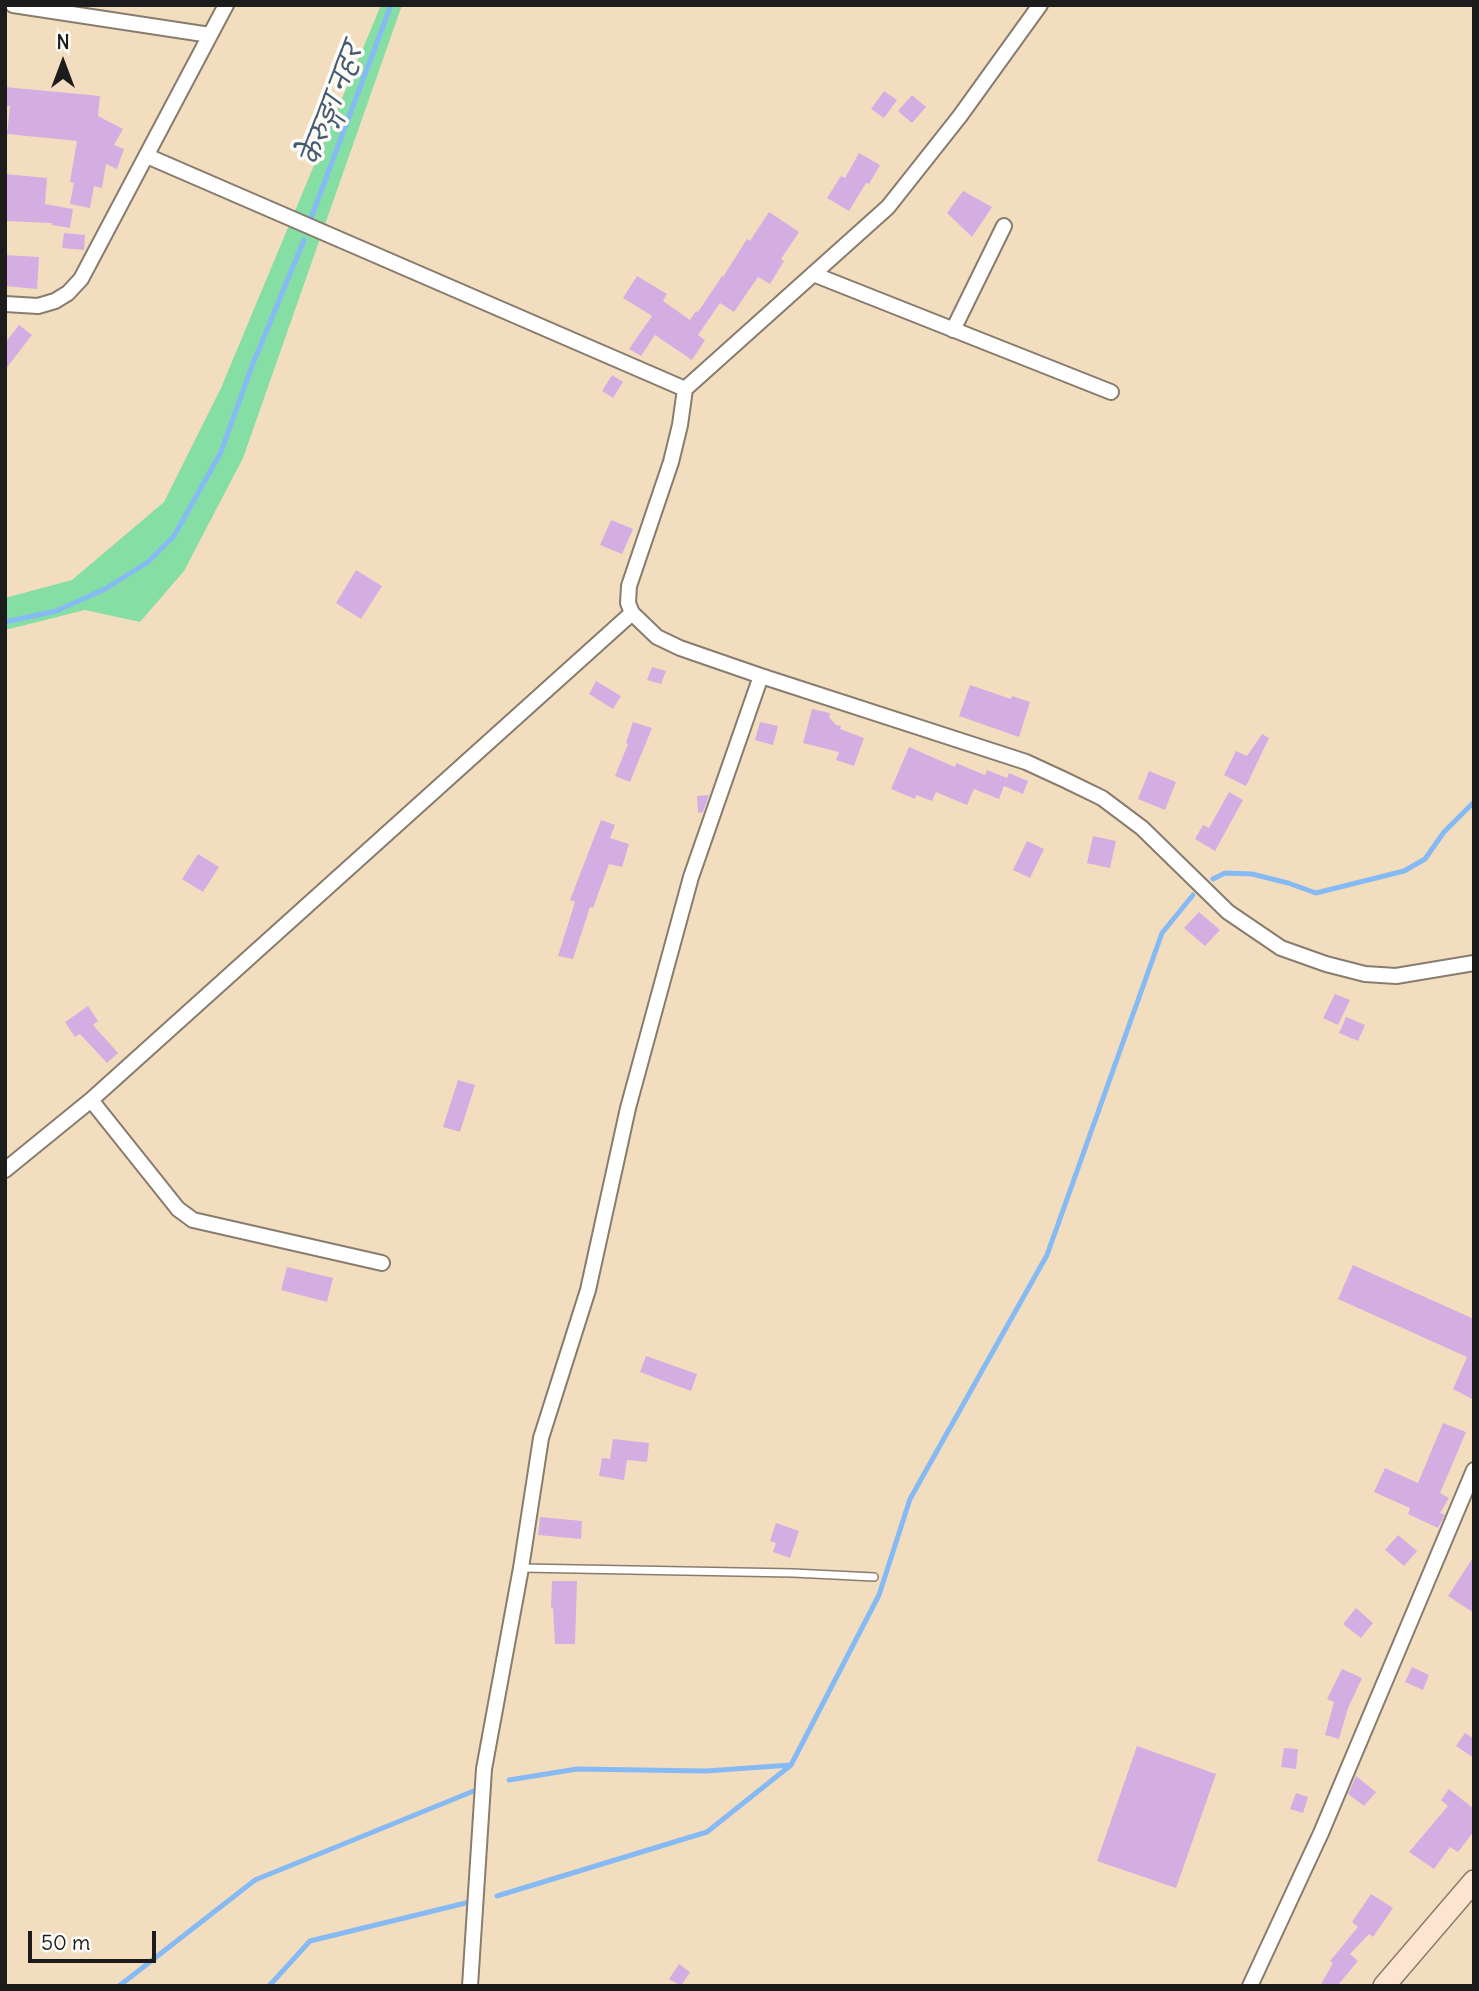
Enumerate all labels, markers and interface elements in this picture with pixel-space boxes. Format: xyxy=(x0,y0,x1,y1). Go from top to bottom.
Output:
north arrow xyxy=(28,28,98,98)
text: N xyxy=(56,30,70,54)
water label: केेरुङ्गा नहर xyxy=(296,40,370,170)
scale bar xyxy=(32,1918,159,1962)
text: 50 m xyxy=(41,1929,90,1956)

